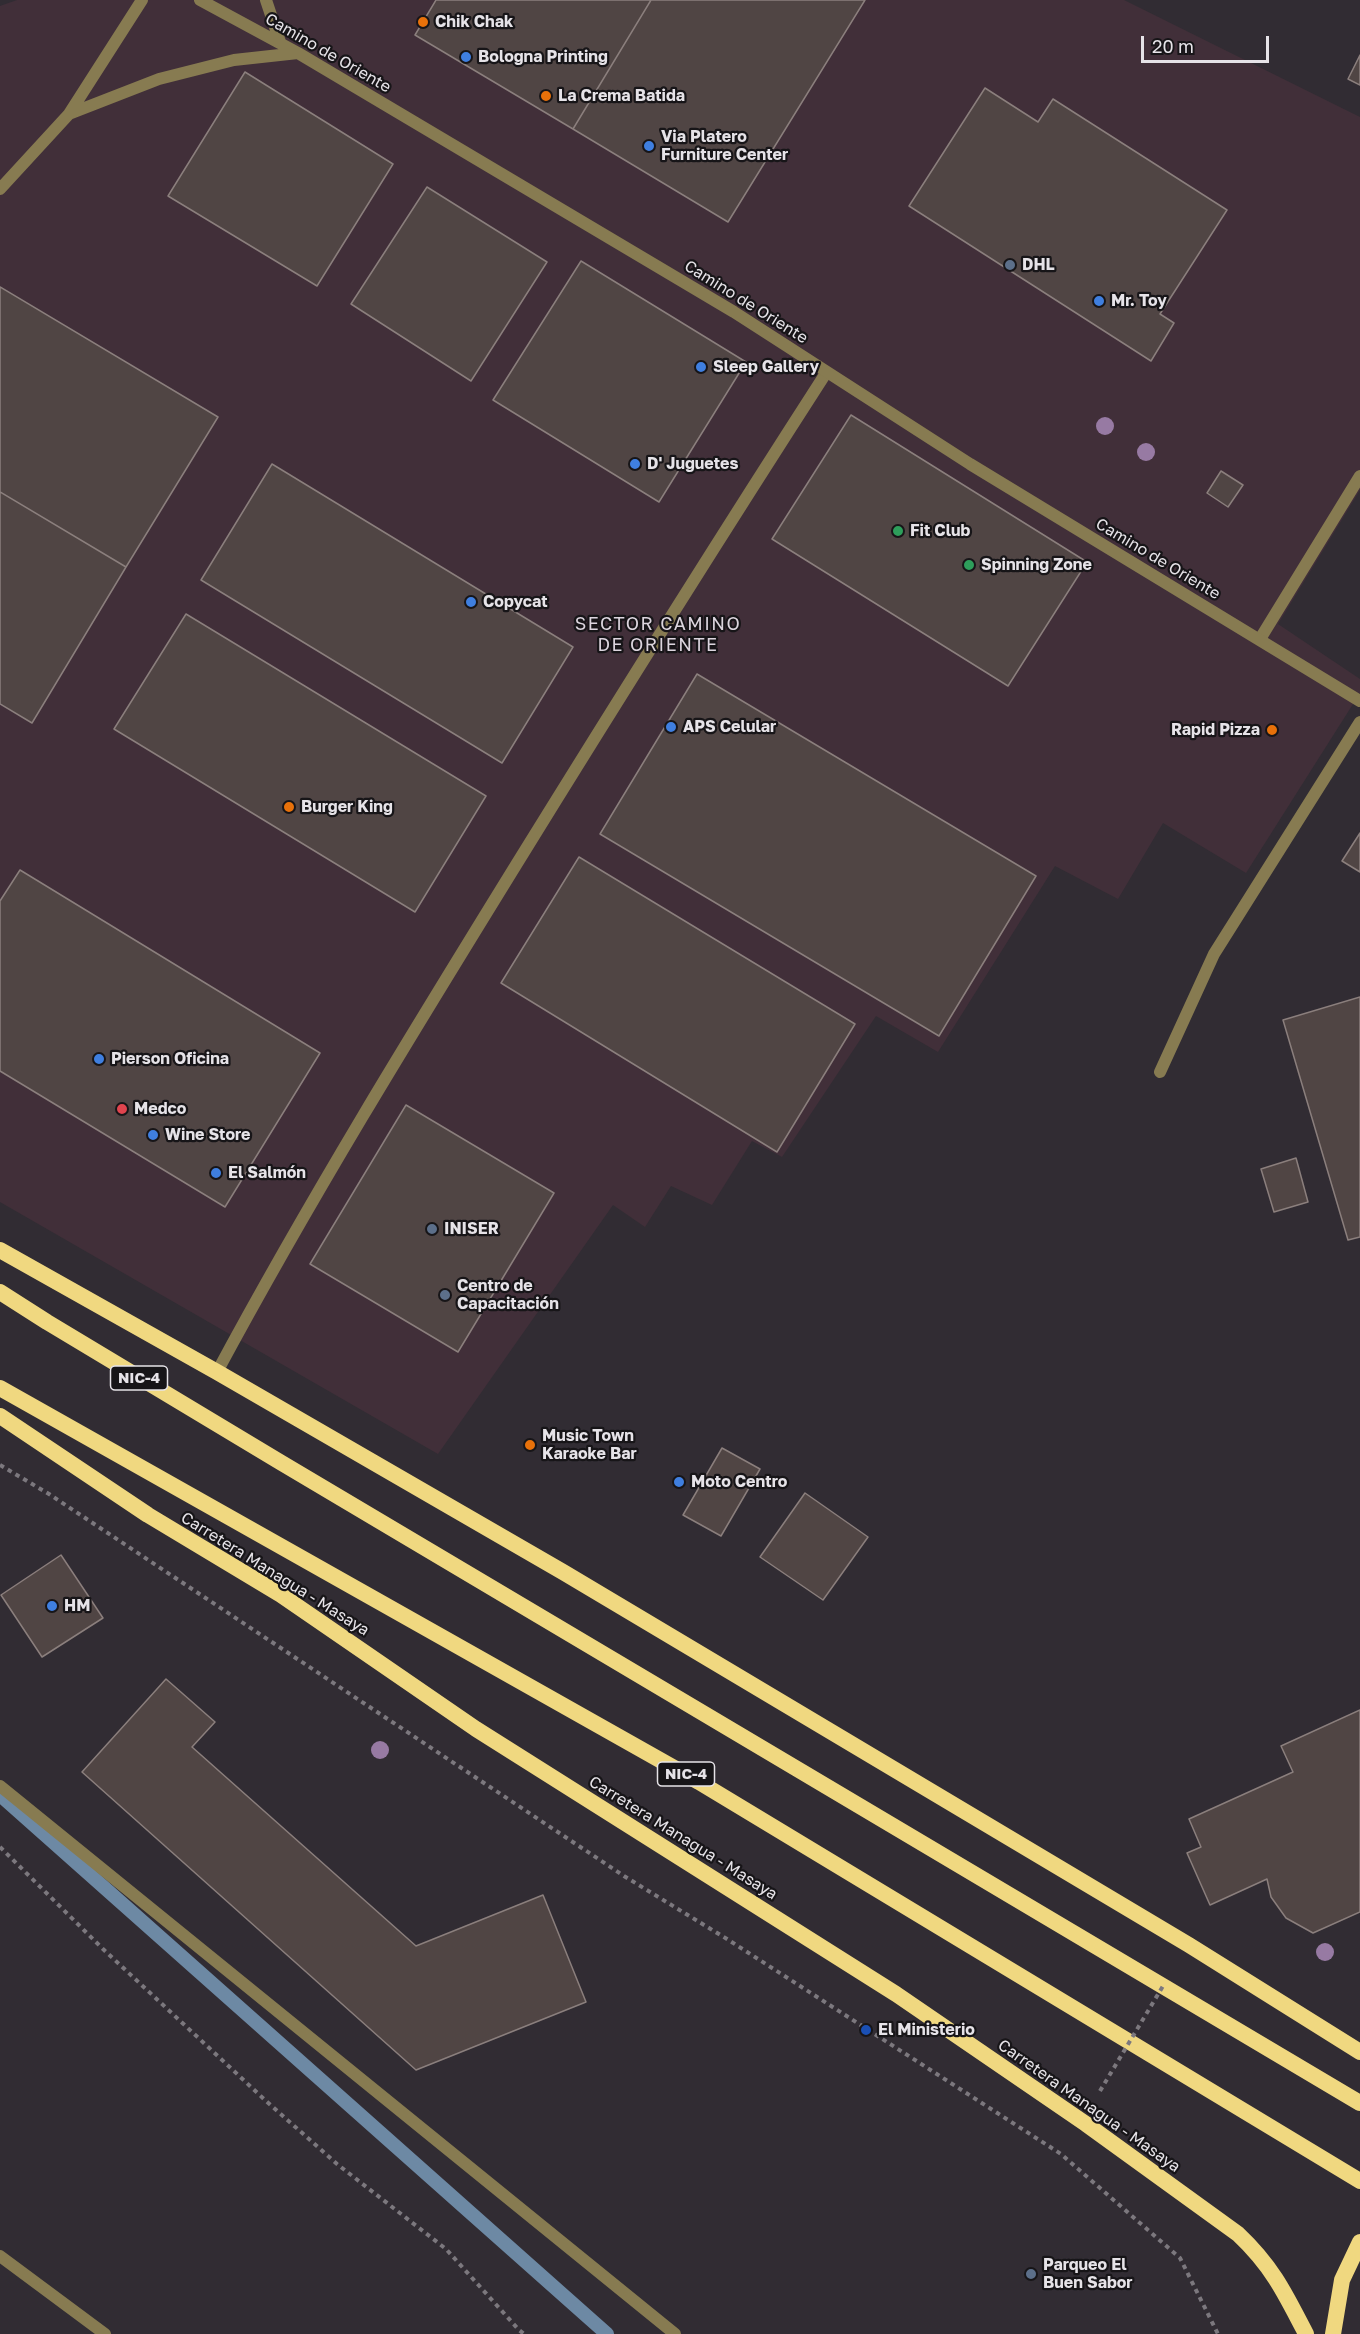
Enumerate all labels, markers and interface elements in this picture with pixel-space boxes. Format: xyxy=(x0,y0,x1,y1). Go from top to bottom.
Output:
street label: Camino de Oriente xyxy=(262,9,394,97)
place label: Chik Chak xyxy=(435,12,513,32)
marker: Chik Chak xyxy=(416,15,430,29)
scale bar xyxy=(1144,24,1272,62)
text: 20 m xyxy=(1152,35,1194,57)
place label: Bologna Printing xyxy=(478,47,608,67)
marker: Bologna Printing xyxy=(459,50,473,64)
place label: La Crema Batida xyxy=(558,86,685,106)
marker: La Crema Batida xyxy=(539,89,553,103)
place label: Via Platero Furniture Center xyxy=(661,127,788,165)
marker: Via Platero Furniture Center xyxy=(642,139,656,153)
place label: DHL xyxy=(1022,255,1055,275)
street label: Camino de Oriente xyxy=(681,256,811,348)
marker: DHL xyxy=(1003,258,1017,272)
place label: Mr. Toy xyxy=(1111,291,1167,311)
marker: Mr. Toy xyxy=(1092,294,1106,308)
place label: Sleep Gallery xyxy=(713,357,819,377)
marker: Sleep Gallery xyxy=(694,360,708,374)
place label: D' Juguetes xyxy=(647,454,738,474)
marker: D' Juguetes xyxy=(628,457,642,471)
street label: Camino de Oriente xyxy=(1092,514,1224,604)
place label: Fit Club xyxy=(910,521,970,541)
marker: Fit Club xyxy=(891,524,905,538)
place label: Spinning Zone xyxy=(981,555,1092,575)
marker: Spinning Zone xyxy=(962,558,976,572)
place label: Copycat xyxy=(483,592,548,612)
marker: Copycat xyxy=(464,595,478,609)
district label: SECTOR CAMINO DE ORIENTE xyxy=(575,613,741,656)
place label: APS Celular xyxy=(683,717,776,737)
marker: APS Celular xyxy=(664,720,678,734)
place label: Rapid Pizza xyxy=(1171,720,1260,740)
marker: Rapid Pizza xyxy=(1265,723,1279,737)
place label: Burger King xyxy=(301,797,393,817)
marker: Burger King xyxy=(282,800,296,814)
place label: Pierson Oficina xyxy=(111,1049,229,1069)
marker: Pierson Oficina xyxy=(92,1052,106,1066)
place label: Medco xyxy=(134,1099,186,1119)
marker: Medco xyxy=(115,1102,129,1116)
place label: Wine Store xyxy=(165,1125,251,1145)
marker: Wine Store xyxy=(146,1128,160,1142)
place label: El Salmón xyxy=(228,1163,306,1183)
marker: El Salmón xyxy=(209,1166,223,1180)
place label: INISER xyxy=(444,1219,499,1239)
marker: INISER xyxy=(425,1222,439,1236)
place label: Centro de Capacitación xyxy=(457,1276,559,1314)
marker: Centro de Capacitación xyxy=(438,1288,452,1302)
road number: NIC-4 xyxy=(110,1366,168,1390)
place label: Music Town Karaoke Bar xyxy=(542,1426,637,1464)
marker: Music Town Karaoke Bar xyxy=(523,1438,537,1452)
place label: Moto Centro xyxy=(691,1472,787,1492)
marker: Moto Centro xyxy=(672,1475,686,1489)
street label: Carretera Managua - Masaya xyxy=(177,1508,373,1640)
place label: HM xyxy=(64,1596,90,1616)
marker: HM xyxy=(45,1599,59,1613)
road number: NIC-4 xyxy=(658,1762,714,1786)
street label: Carretera Managua - Masaya xyxy=(585,1772,781,1904)
place label: El Ministerio xyxy=(878,2020,975,2040)
marker: El Ministerio xyxy=(859,2023,873,2037)
street label: Carretera Managua - Masaya xyxy=(994,2036,1184,2176)
place label: Parqueo El Buen Sabor xyxy=(1043,2255,1133,2293)
marker: Parqueo El Buen Sabor xyxy=(1024,2267,1038,2281)

